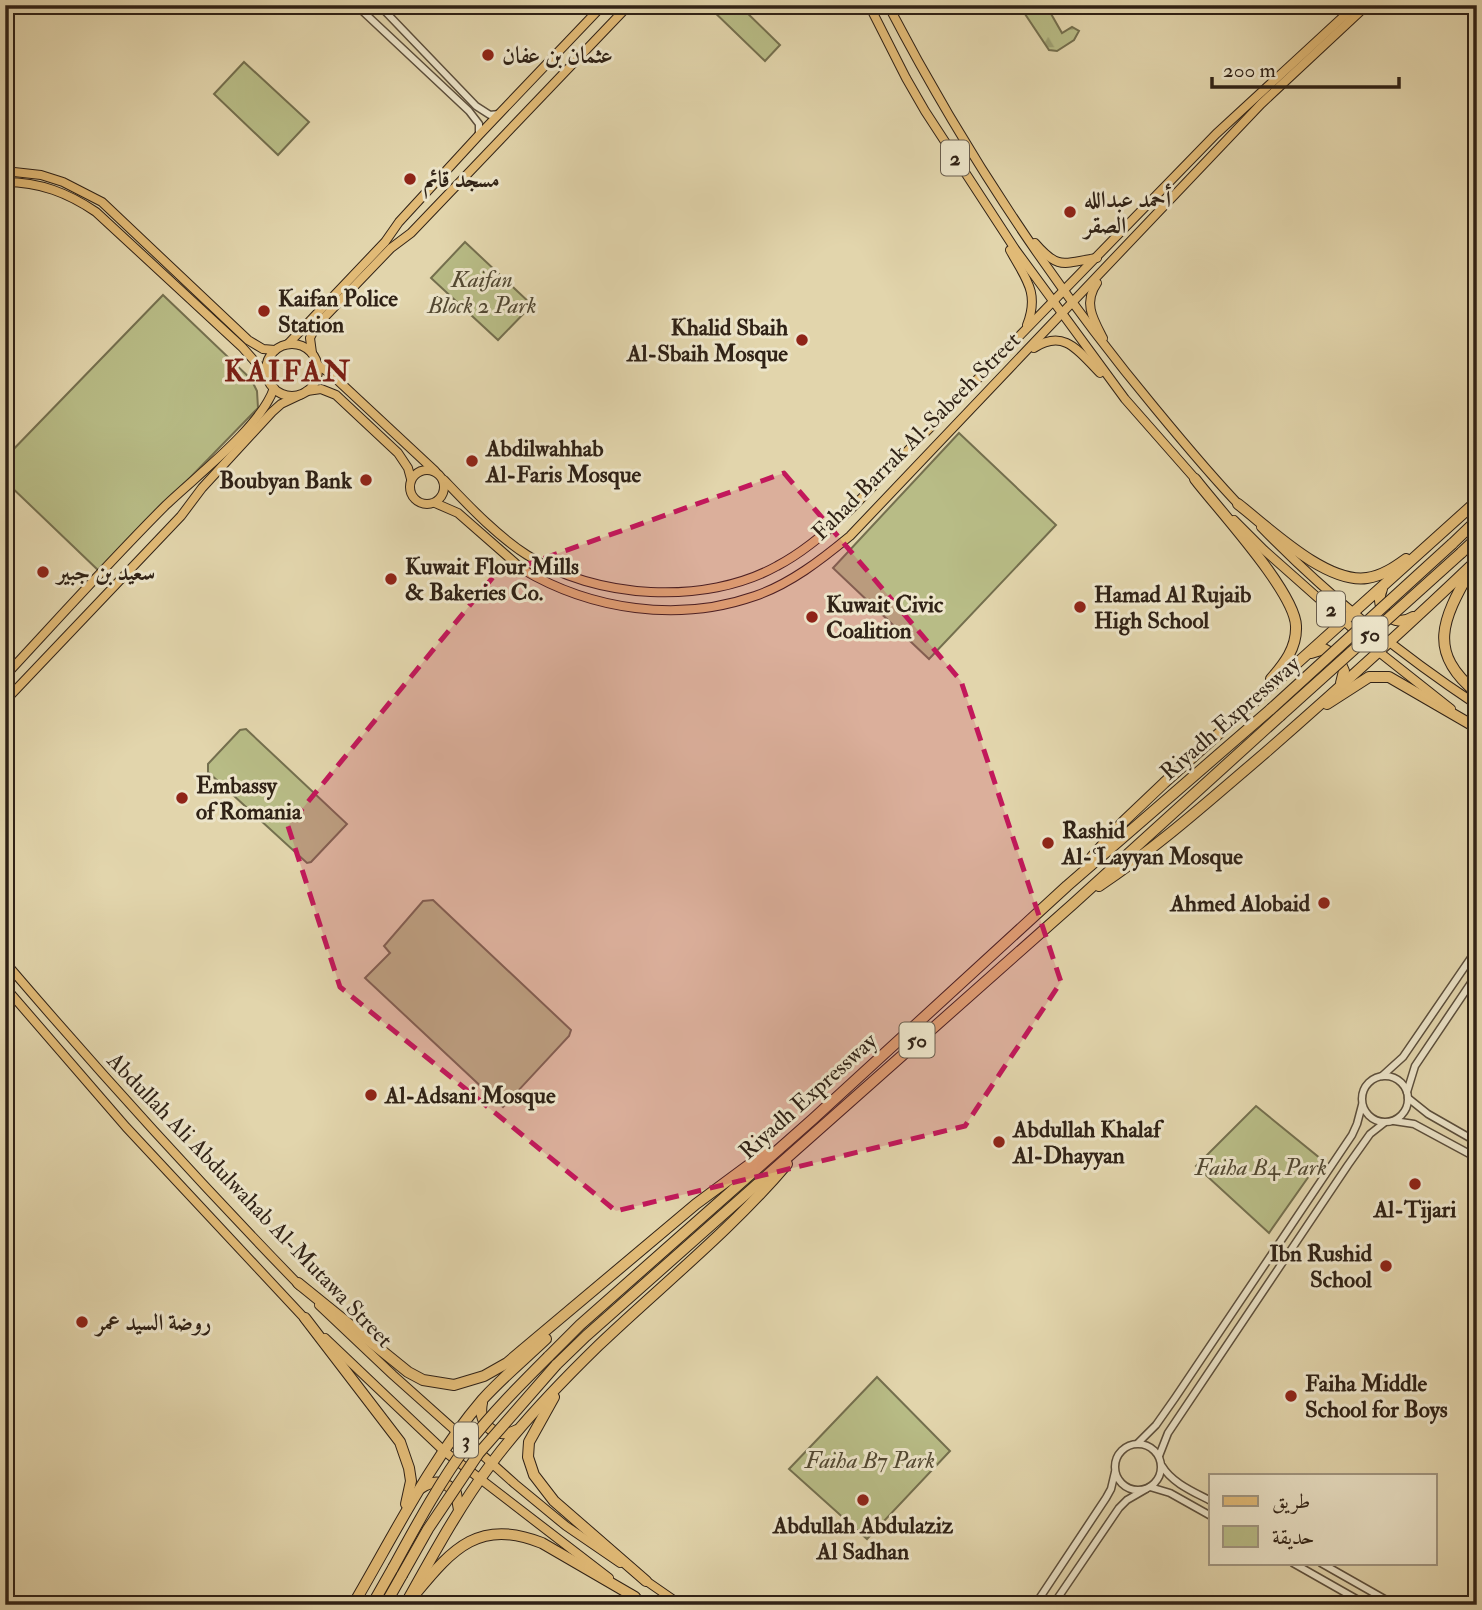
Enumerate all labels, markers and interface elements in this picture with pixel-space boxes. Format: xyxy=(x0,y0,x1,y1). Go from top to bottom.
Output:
place label: عثمان بن عفان xyxy=(502,41,613,70)
scale bar xyxy=(1212,46,1400,90)
marker: عثمان بن عفان xyxy=(480,47,496,63)
text: 200 m xyxy=(1223,57,1276,84)
road number: 2 xyxy=(941,140,969,176)
place label: مسجد قائم xyxy=(424,165,500,199)
marker: مسجد قائم xyxy=(402,171,418,187)
place label: أحمد عبدالله الصقر xyxy=(1081,183,1172,240)
marker: أحمد عبدالله الصقر xyxy=(1062,204,1078,220)
park label: Kaifan Block 2 Park xyxy=(426,265,537,320)
place label: Kaifan Police Station xyxy=(278,284,398,339)
marker: Kaifan Police Station xyxy=(256,303,272,319)
place label: Khalid Sbaih Al-Sbaih Mosque xyxy=(626,313,788,369)
street label: Fahad Barrak Al-Sabeeh Street xyxy=(806,326,1026,546)
marker: Khalid Sbaih Al-Sbaih Mosque xyxy=(794,332,810,348)
district label: KAIFAN xyxy=(224,353,352,390)
place label: Abdilwahhab Al-Faris Mosque xyxy=(485,434,642,490)
marker: Abdilwahhab Al-Faris Mosque xyxy=(464,453,480,469)
place label: Boubyan Bank xyxy=(219,466,353,496)
marker: Boubyan Bank xyxy=(358,472,374,488)
place label: Kuwait Flour Mills & Bakeries Co. xyxy=(405,552,579,607)
place label: سعيد بن جبير xyxy=(54,558,155,587)
marker: سعيد بن جبير xyxy=(35,564,51,580)
marker: Kuwait Flour Mills & Bakeries Co. xyxy=(383,571,399,587)
place label: Hamad Al Rujaib High School xyxy=(1094,580,1251,636)
place label: Kuwait Civic Coalition xyxy=(826,590,944,645)
road number: 2 xyxy=(1317,592,1345,626)
marker: Hamad Al Rujaib High School xyxy=(1072,599,1088,615)
marker: Kuwait Civic Coalition xyxy=(804,609,820,625)
road number: 50 xyxy=(1352,616,1388,652)
street label: Riyadh Expressway xyxy=(1154,649,1307,787)
place label: Embassy of Romania xyxy=(196,771,303,826)
marker: Embassy of Romania xyxy=(174,790,190,806)
place label: Rashid Al-ʿLayyan Mosque xyxy=(1061,816,1243,872)
marker: Rashid Al-ʿLayyan Mosque xyxy=(1040,835,1056,851)
place label: Ahmed Alobaid xyxy=(1169,889,1311,918)
marker: Ahmed Alobaid xyxy=(1316,895,1332,911)
road number: 50 xyxy=(900,1023,934,1058)
street label: Riyadh Expressway xyxy=(733,1026,884,1166)
street label: Abdullah Ali Abdulwahab Al-Mutawa Street xyxy=(100,1046,399,1354)
place label: Al-Adsani Mosque xyxy=(384,1081,556,1111)
marker: Al-Adsani Mosque xyxy=(363,1087,379,1103)
place label: Abdullah Khalaf Al-Dhayyan xyxy=(1012,1115,1164,1171)
marker: Abdullah Khalaf Al-Dhayyan xyxy=(991,1134,1007,1150)
park label: Faiha B4 Park xyxy=(1194,1153,1327,1182)
marker: Al-Tijari xyxy=(1407,1176,1423,1192)
place label: Al-Tijari xyxy=(1373,1195,1456,1224)
place label: Ibn Rushid School xyxy=(1269,1239,1373,1294)
marker: Ibn Rushid School xyxy=(1378,1258,1394,1274)
place label: روضة السيد عمر xyxy=(93,1308,211,1337)
marker: روضة السيد عمر xyxy=(74,1314,90,1330)
place label: Faiha Middle School for Boys xyxy=(1305,1369,1448,1425)
marker: Faiha Middle School for Boys xyxy=(1283,1388,1299,1404)
road number: 3 xyxy=(454,1422,478,1458)
park label: Faiha B7 Park xyxy=(804,1446,935,1475)
legend xyxy=(1209,1474,1436,1564)
text: طريق xyxy=(1272,1488,1310,1515)
marker: Abdullah Abdulaziz Al Sadhan xyxy=(855,1492,871,1508)
place label: Abdullah Abdulaziz Al Sadhan xyxy=(772,1511,954,1566)
text: حديقة xyxy=(1272,1524,1315,1551)

